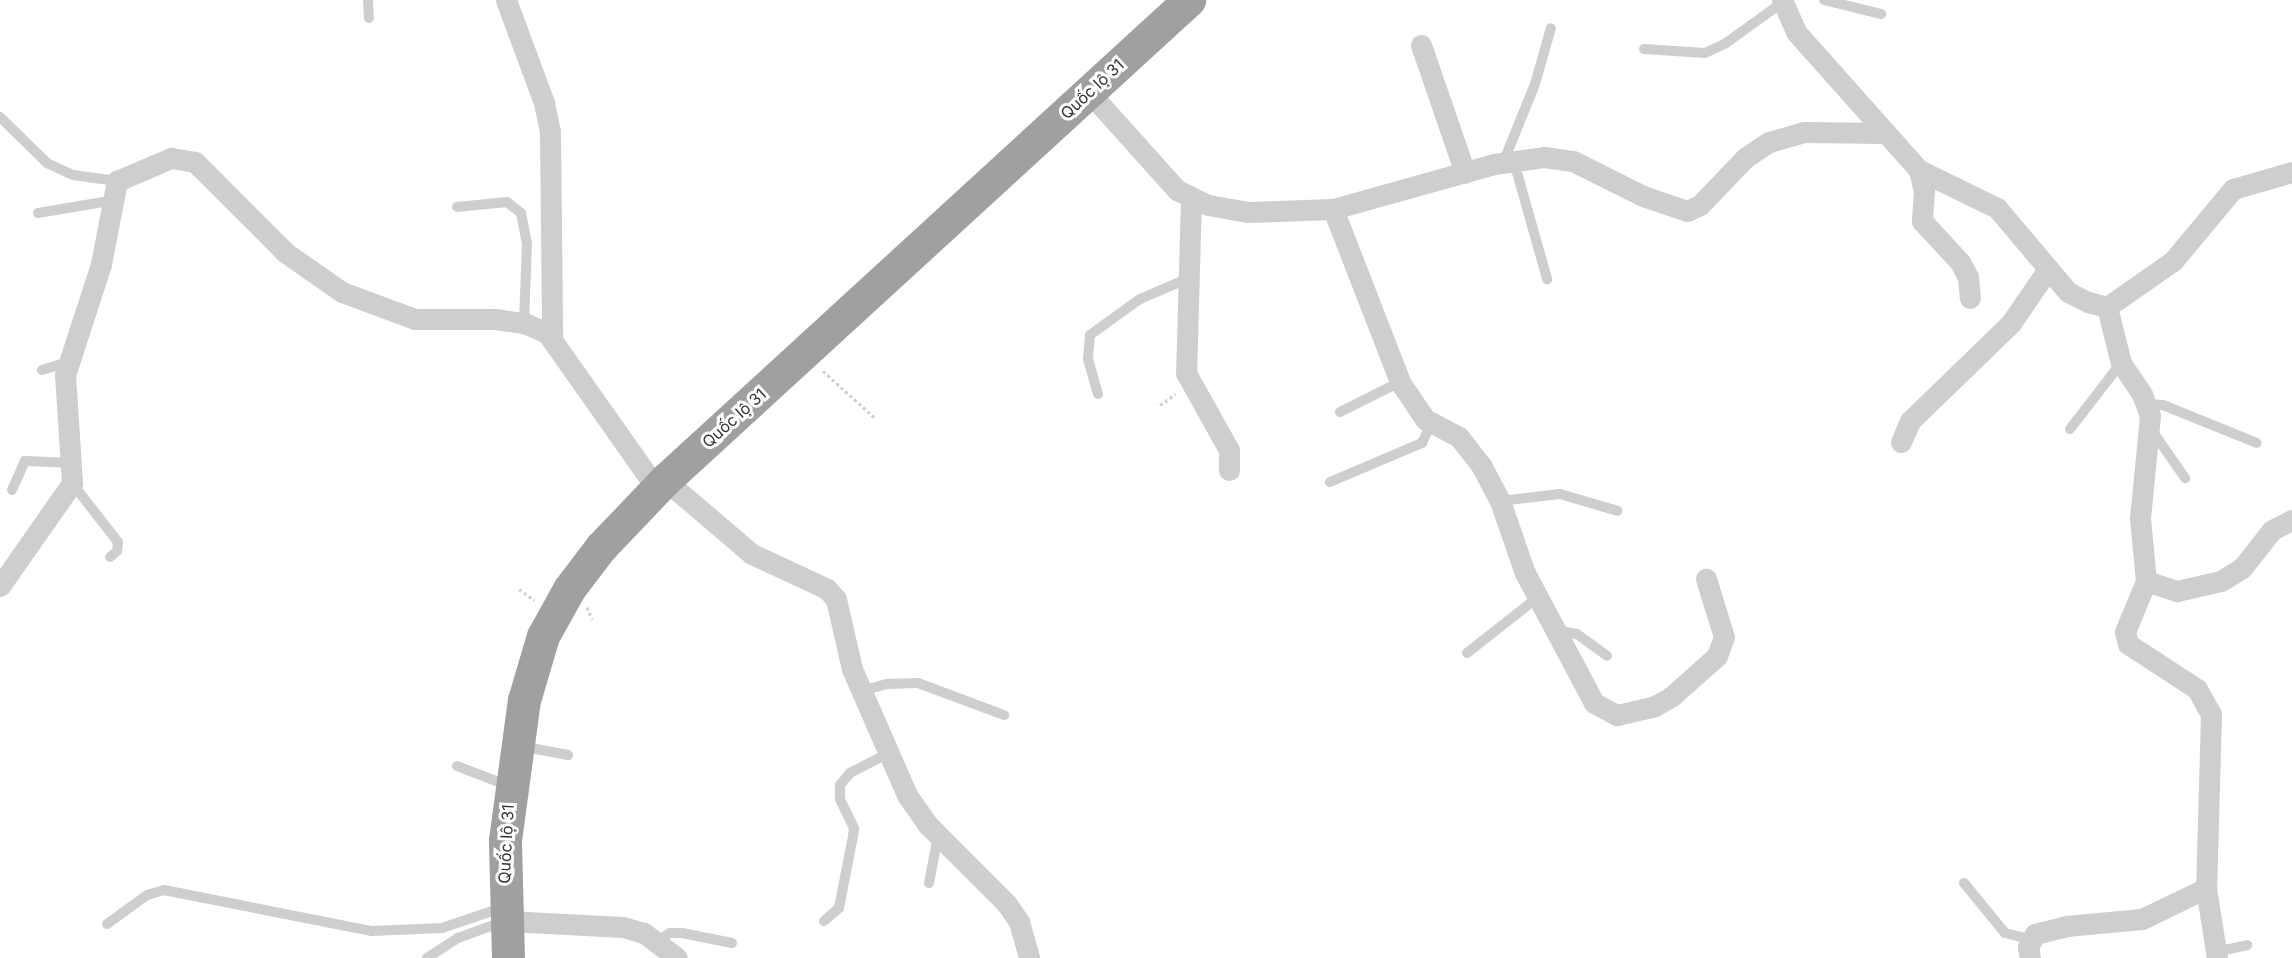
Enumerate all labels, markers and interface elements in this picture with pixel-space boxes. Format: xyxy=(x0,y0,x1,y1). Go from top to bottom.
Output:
street label: Quốc lộ 31 xyxy=(1056,55,1128,123)
street label: Quốc lộ 31 xyxy=(698,384,770,452)
street label: Quốc lộ 31 xyxy=(494,804,518,884)

